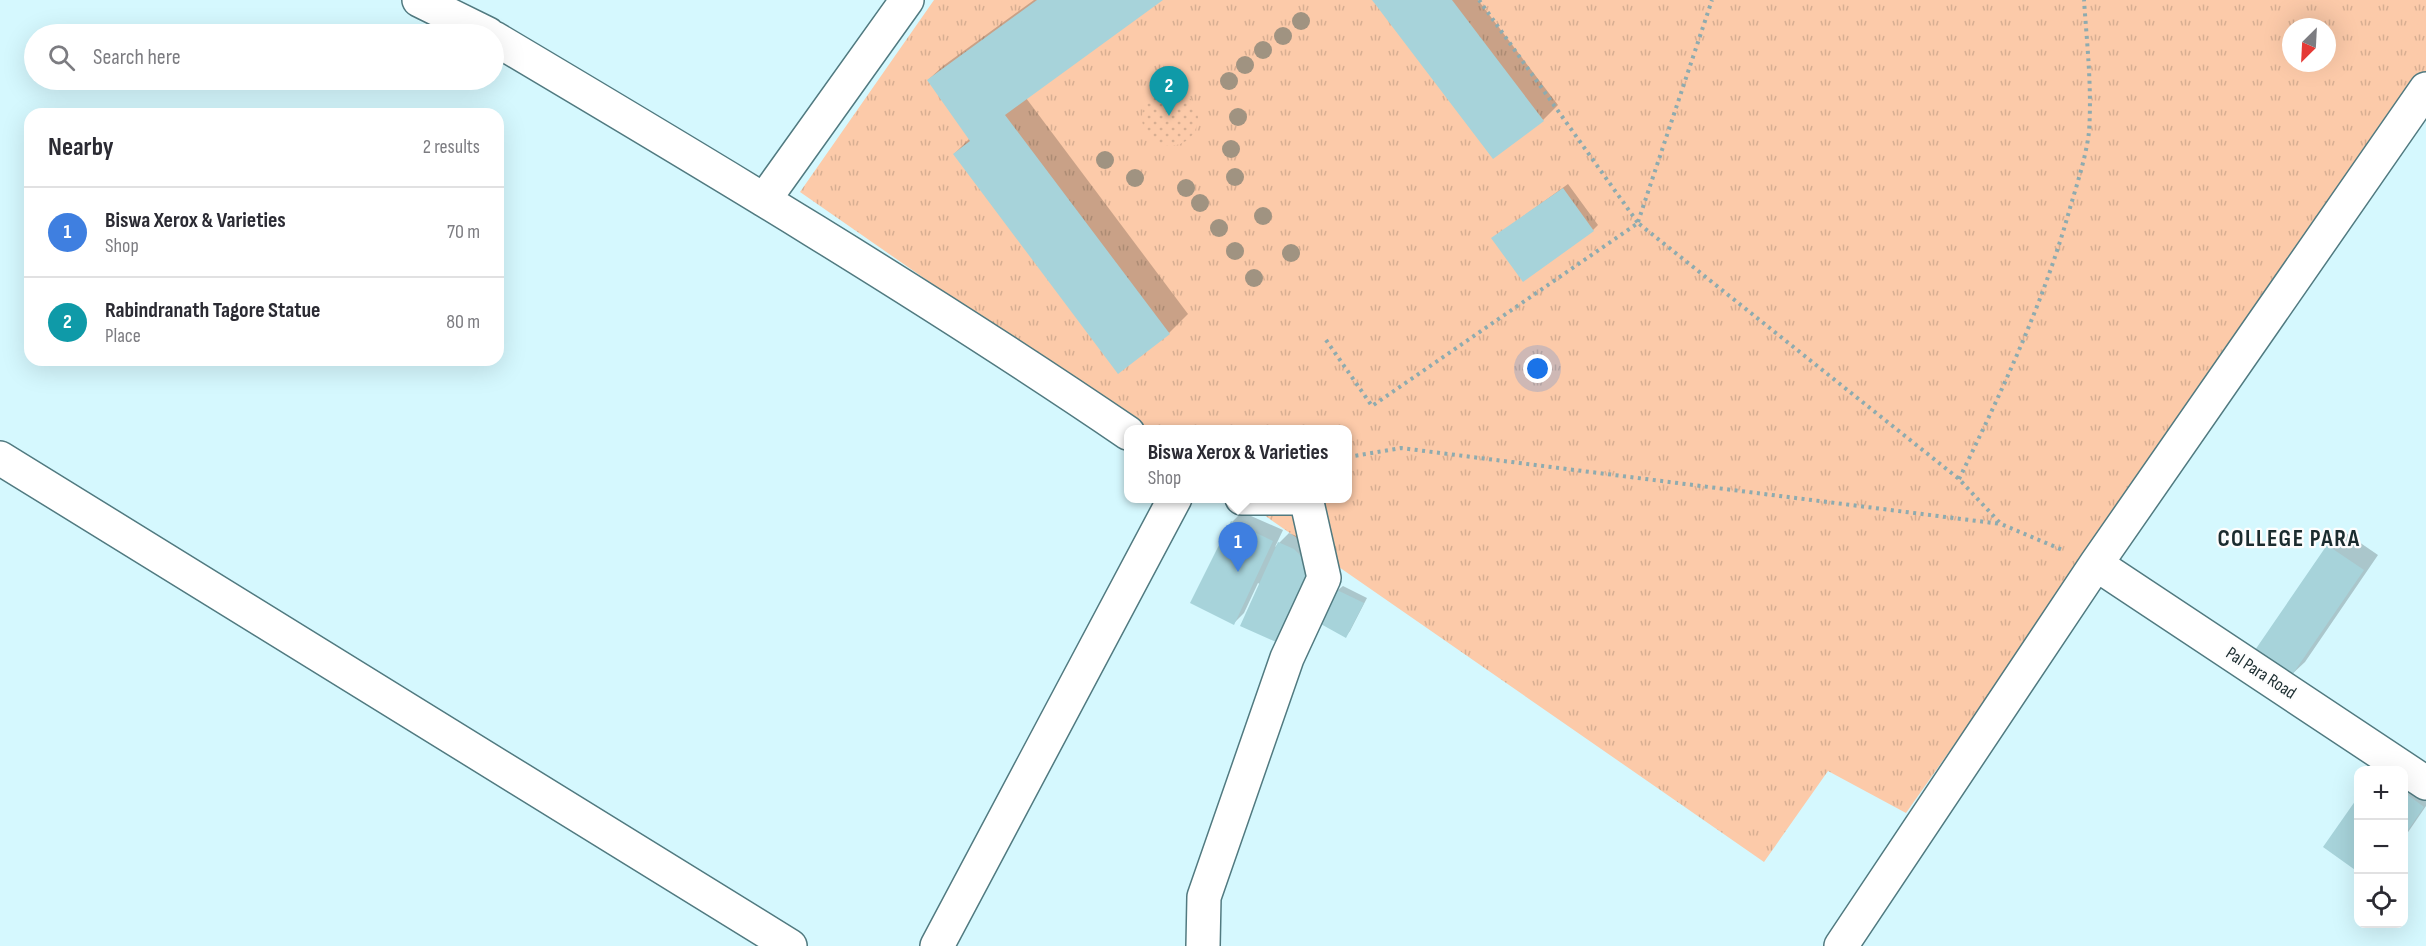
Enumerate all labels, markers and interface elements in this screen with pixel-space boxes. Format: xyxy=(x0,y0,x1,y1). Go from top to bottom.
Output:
north arrow xyxy=(2282,18,2336,72)
search box xyxy=(24,24,504,90)
icon: search xyxy=(45,41,78,74)
text: Search here xyxy=(93,44,180,71)
pin: 2 xyxy=(1150,66,1188,116)
text: Nearby xyxy=(48,132,114,163)
text: 2 results xyxy=(423,135,480,159)
text: Biswa Xerox & Varieties xyxy=(105,207,286,234)
text: 1 xyxy=(64,220,71,244)
text: 70 m xyxy=(447,220,480,244)
text: Shop xyxy=(105,234,139,258)
text: Rabindranath Tagore Statue xyxy=(105,297,321,324)
text: 2 xyxy=(63,310,72,334)
text: 80 m xyxy=(446,310,480,334)
text: Place xyxy=(105,324,141,348)
your location xyxy=(1523,354,1552,383)
popup xyxy=(1124,425,1352,503)
text: Biswa Xerox & Varieties xyxy=(1148,439,1328,466)
text: Shop xyxy=(1148,466,1181,490)
pin: 1 xyxy=(1218,522,1258,572)
district label: COLLEGE PARA xyxy=(2217,524,2361,553)
street label: Pal Para Road xyxy=(2222,643,2300,703)
map controls xyxy=(2354,766,2408,928)
button: + xyxy=(2354,766,2408,820)
button: − xyxy=(2354,820,2408,874)
button: locate xyxy=(2354,874,2408,928)

